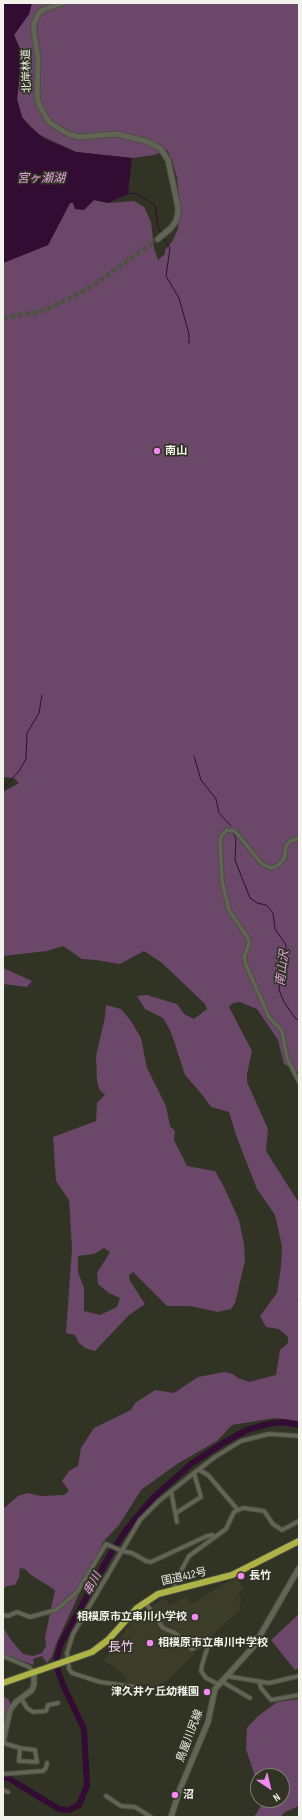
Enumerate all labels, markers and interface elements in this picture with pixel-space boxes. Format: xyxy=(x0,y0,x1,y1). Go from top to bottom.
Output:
street label: 北岸林道 xyxy=(20,49,34,93)
water label: 宮ヶ瀬湖 xyxy=(17,172,65,186)
place label: 南山 xyxy=(165,444,187,458)
marker: 南山 xyxy=(152,446,162,456)
water label: 南山沢 xyxy=(274,949,292,987)
street label: 国道412号 xyxy=(160,1565,208,1589)
place label: 長竹 xyxy=(249,1569,271,1583)
water label: 串川 xyxy=(81,1570,105,1598)
marker: 長竹 xyxy=(236,1571,246,1581)
place label: 相模原市立串川小学校 xyxy=(77,1610,187,1624)
marker: 相模原市立串川小学校 xyxy=(190,1612,200,1622)
place label: 相模原市立串川中学校 xyxy=(158,1636,268,1650)
marker: 相模原市立串川中学校 xyxy=(145,1638,155,1648)
district label: 長竹 xyxy=(108,1640,134,1656)
place label: 津久井ケ丘幼稚園 xyxy=(111,1685,199,1699)
marker: 津久井ケ丘幼稚園 xyxy=(202,1687,212,1697)
street label: 鳥屋川尻線 xyxy=(174,1708,206,1764)
north arrow xyxy=(250,1768,290,1808)
place label: 沼 xyxy=(183,1788,194,1802)
marker: 沼 xyxy=(170,1790,180,1800)
text: N xyxy=(270,1790,283,1804)

